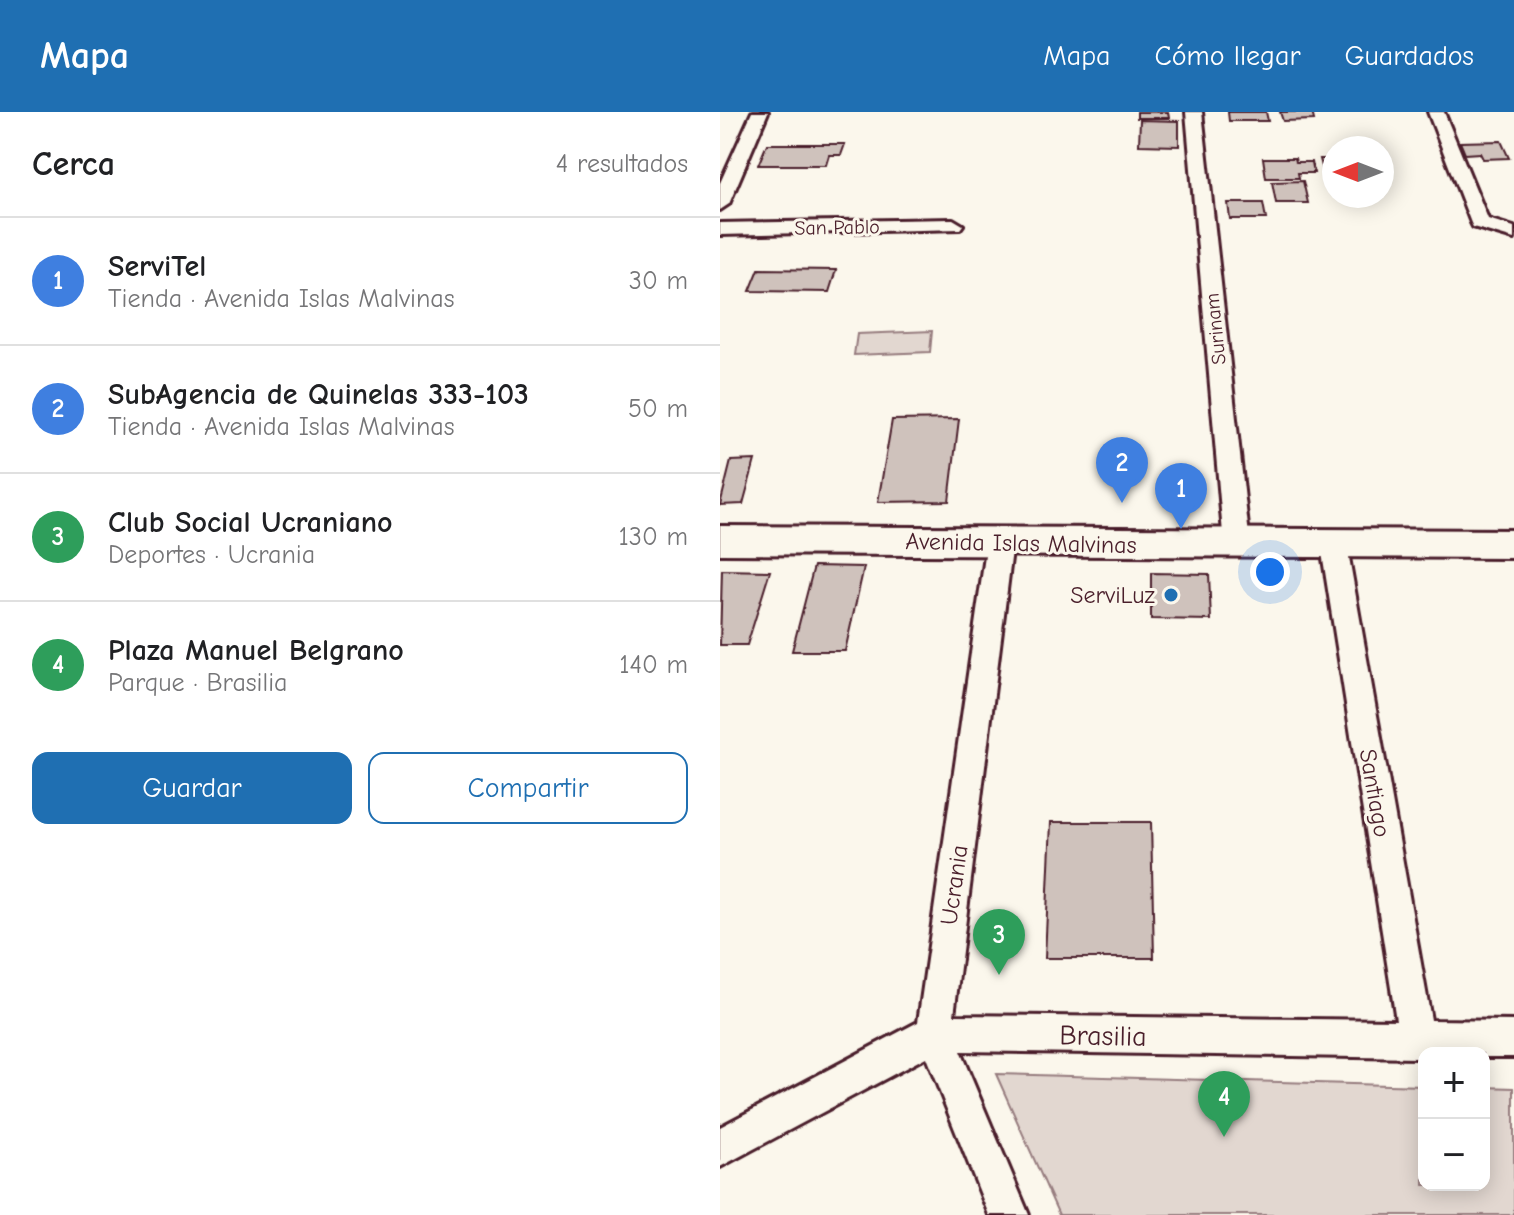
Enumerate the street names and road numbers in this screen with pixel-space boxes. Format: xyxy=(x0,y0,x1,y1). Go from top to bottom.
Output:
street label: San Pablo xyxy=(794,215,880,240)
street label: Surinam xyxy=(1200,292,1231,366)
street label: Avenida Islas Malvinas xyxy=(905,527,1137,559)
street label: Santiago xyxy=(1353,747,1397,839)
street label: Ucrania xyxy=(935,843,973,927)
street label: Brasilia xyxy=(1059,1019,1147,1053)

